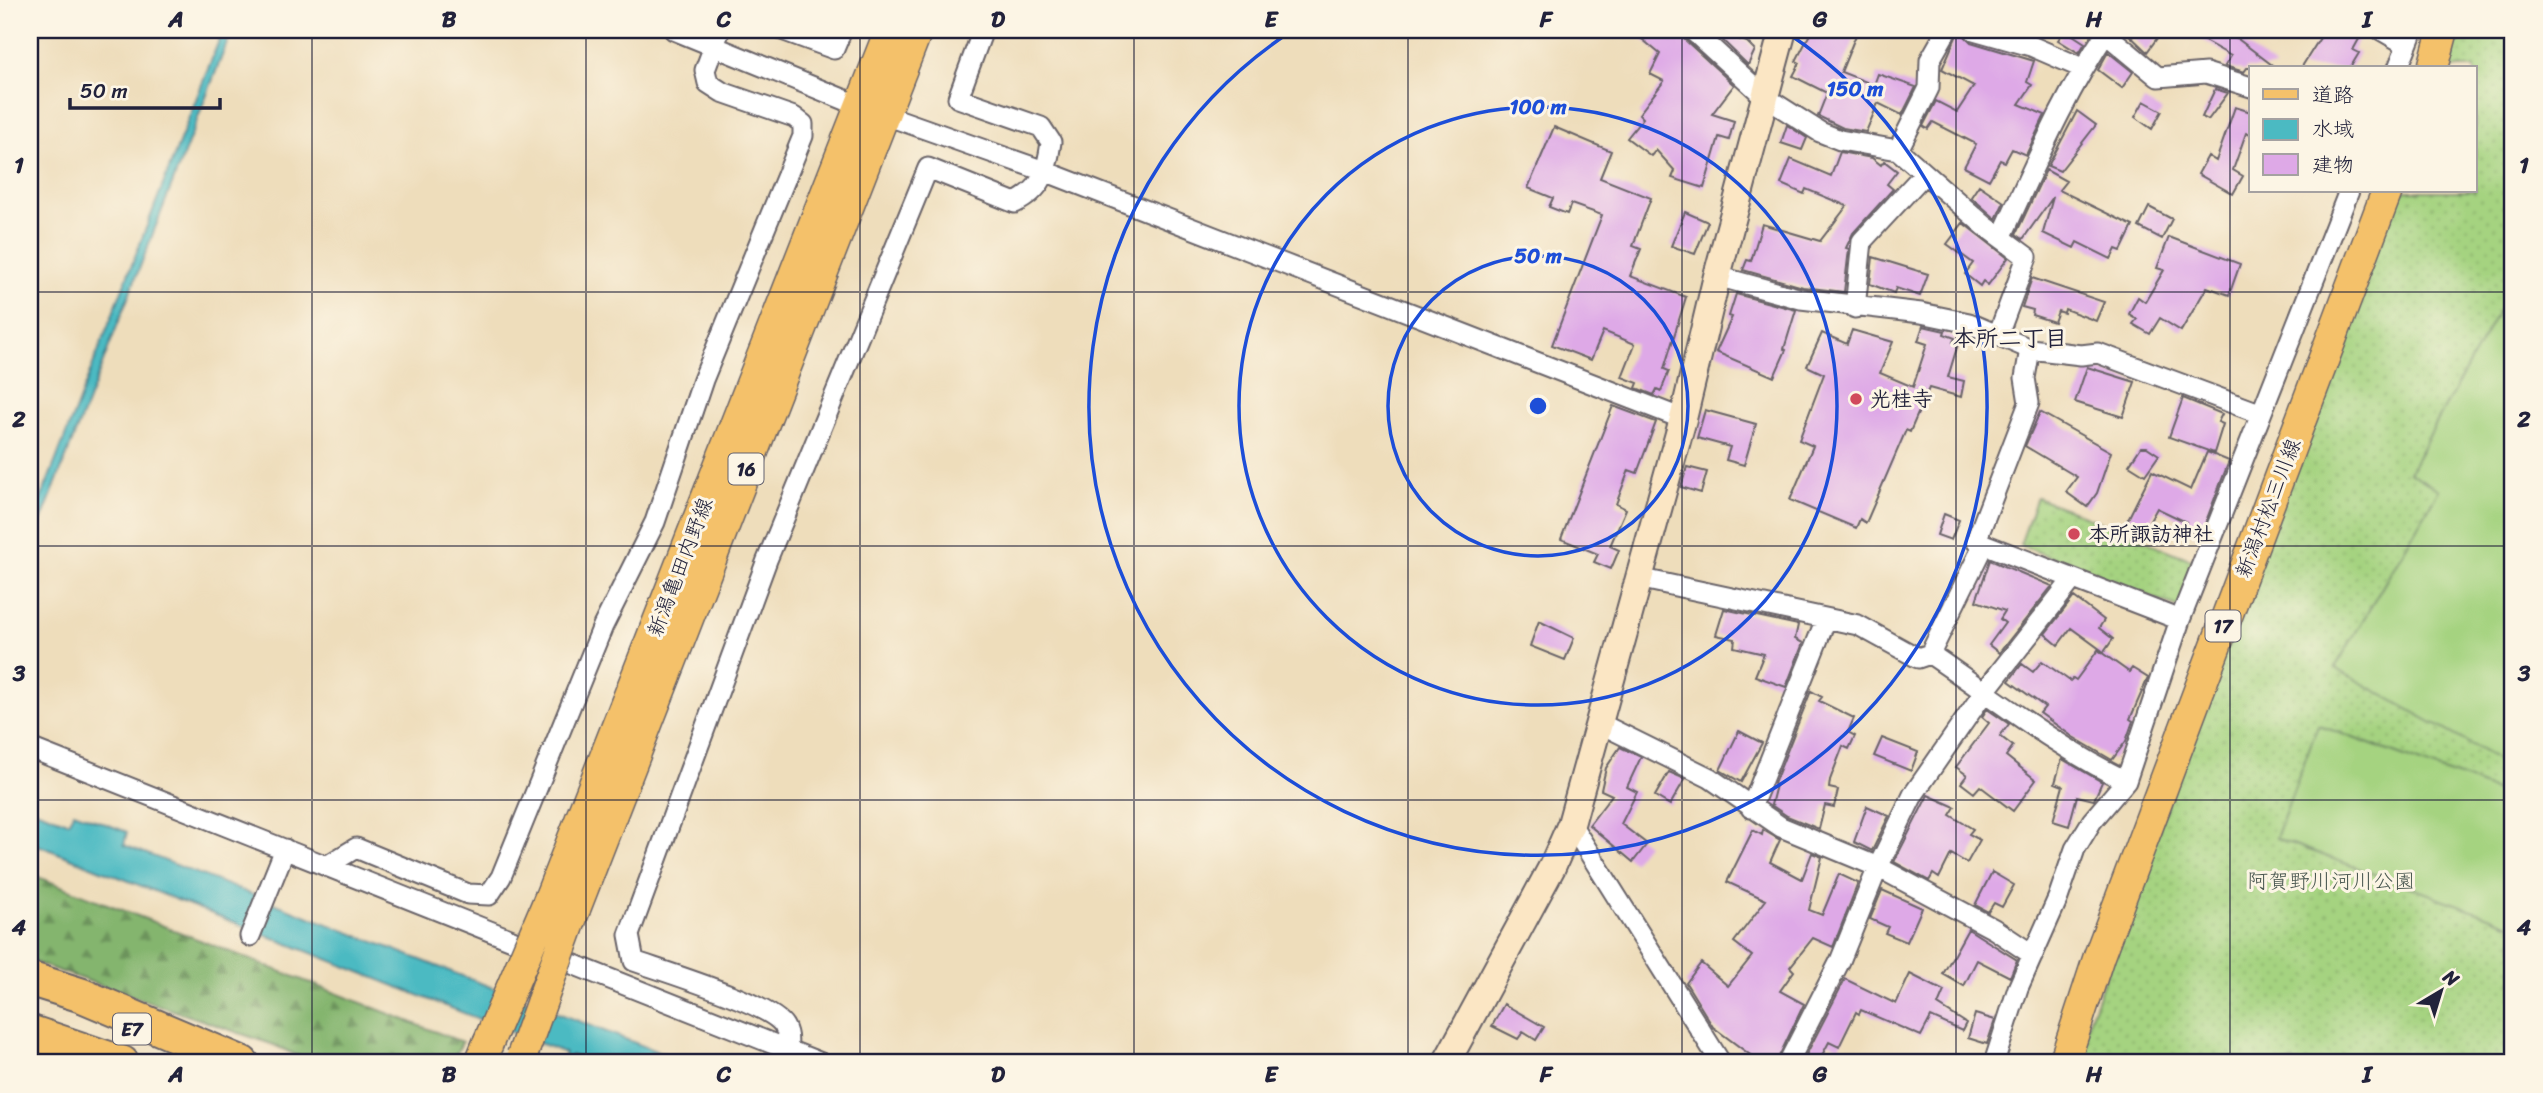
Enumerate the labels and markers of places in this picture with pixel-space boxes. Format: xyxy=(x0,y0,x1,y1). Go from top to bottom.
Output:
place label: 光桂寺 xyxy=(1870,380,1933,418)
marker: 光桂寺 xyxy=(1848,391,1864,407)
centre of rings xyxy=(1526,394,1550,418)
place label: 本所諏訪神社 xyxy=(2088,515,2214,553)
marker: 本所諏訪神社 xyxy=(2066,526,2082,542)

